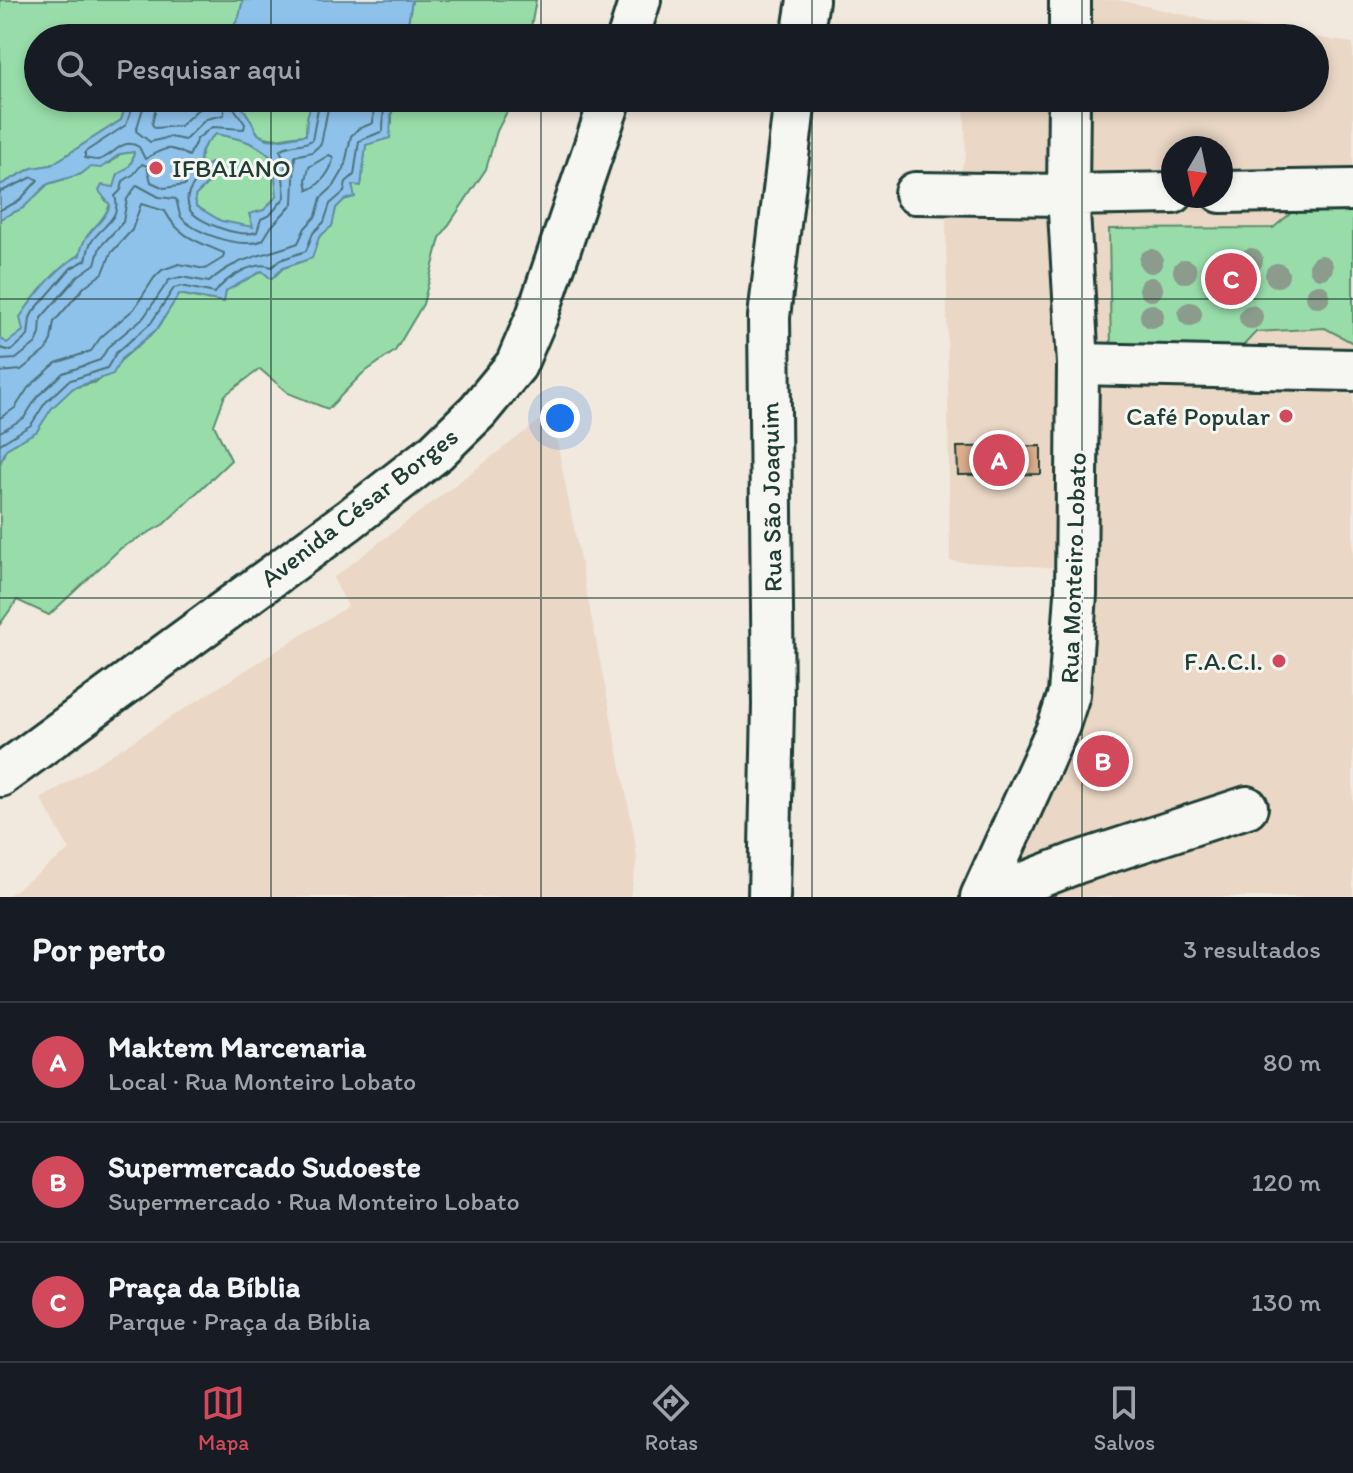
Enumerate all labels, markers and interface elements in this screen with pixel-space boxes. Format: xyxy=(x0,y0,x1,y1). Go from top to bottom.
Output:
search box xyxy=(24,24,1329,112)
icon: search xyxy=(52,46,96,90)
text: Pesquisar aqui xyxy=(116,50,301,87)
north arrow xyxy=(1161,136,1233,208)
place label: IFBAIANO xyxy=(172,152,291,184)
marker: IFBAIANO xyxy=(147,159,165,177)
pin: C xyxy=(1205,249,1257,309)
your location xyxy=(540,398,580,438)
place label: Café Popular xyxy=(1126,400,1271,432)
street label: Rua São Joaquim xyxy=(753,402,789,592)
marker: Café Popular xyxy=(1277,407,1295,425)
street label: Avenida César Borges xyxy=(254,420,464,594)
pin: A xyxy=(973,430,1025,490)
street label: Rua Monteiro Lobato xyxy=(1053,452,1093,684)
place label: F.A.C.I. xyxy=(1184,645,1263,677)
marker: F.A.C.I. xyxy=(1270,652,1288,670)
pin: B xyxy=(1077,731,1129,791)
text: Por perto xyxy=(32,929,165,970)
text: 3 resultados xyxy=(1183,933,1321,965)
text: Maktem Marcenaria xyxy=(108,1028,366,1065)
text: A xyxy=(50,1046,66,1078)
text: 80 m xyxy=(1263,1046,1321,1078)
text: Local · Rua Monteiro Lobato xyxy=(108,1065,416,1097)
text: Supermercado Sudoeste xyxy=(108,1148,421,1185)
text: B xyxy=(50,1166,66,1198)
text: 120 m xyxy=(1252,1166,1321,1198)
text: Supermercado · Rua Monteiro Lobato xyxy=(108,1185,520,1217)
text: Praça da Bíblia xyxy=(108,1268,300,1305)
text: C xyxy=(50,1286,66,1318)
text: 130 m xyxy=(1251,1286,1321,1318)
text: Parque · Praça da Bíblia xyxy=(108,1305,371,1337)
tab: Mapa xyxy=(198,1381,249,1456)
tab: Rotas xyxy=(645,1381,698,1456)
tab: Salvos xyxy=(1094,1381,1155,1456)

